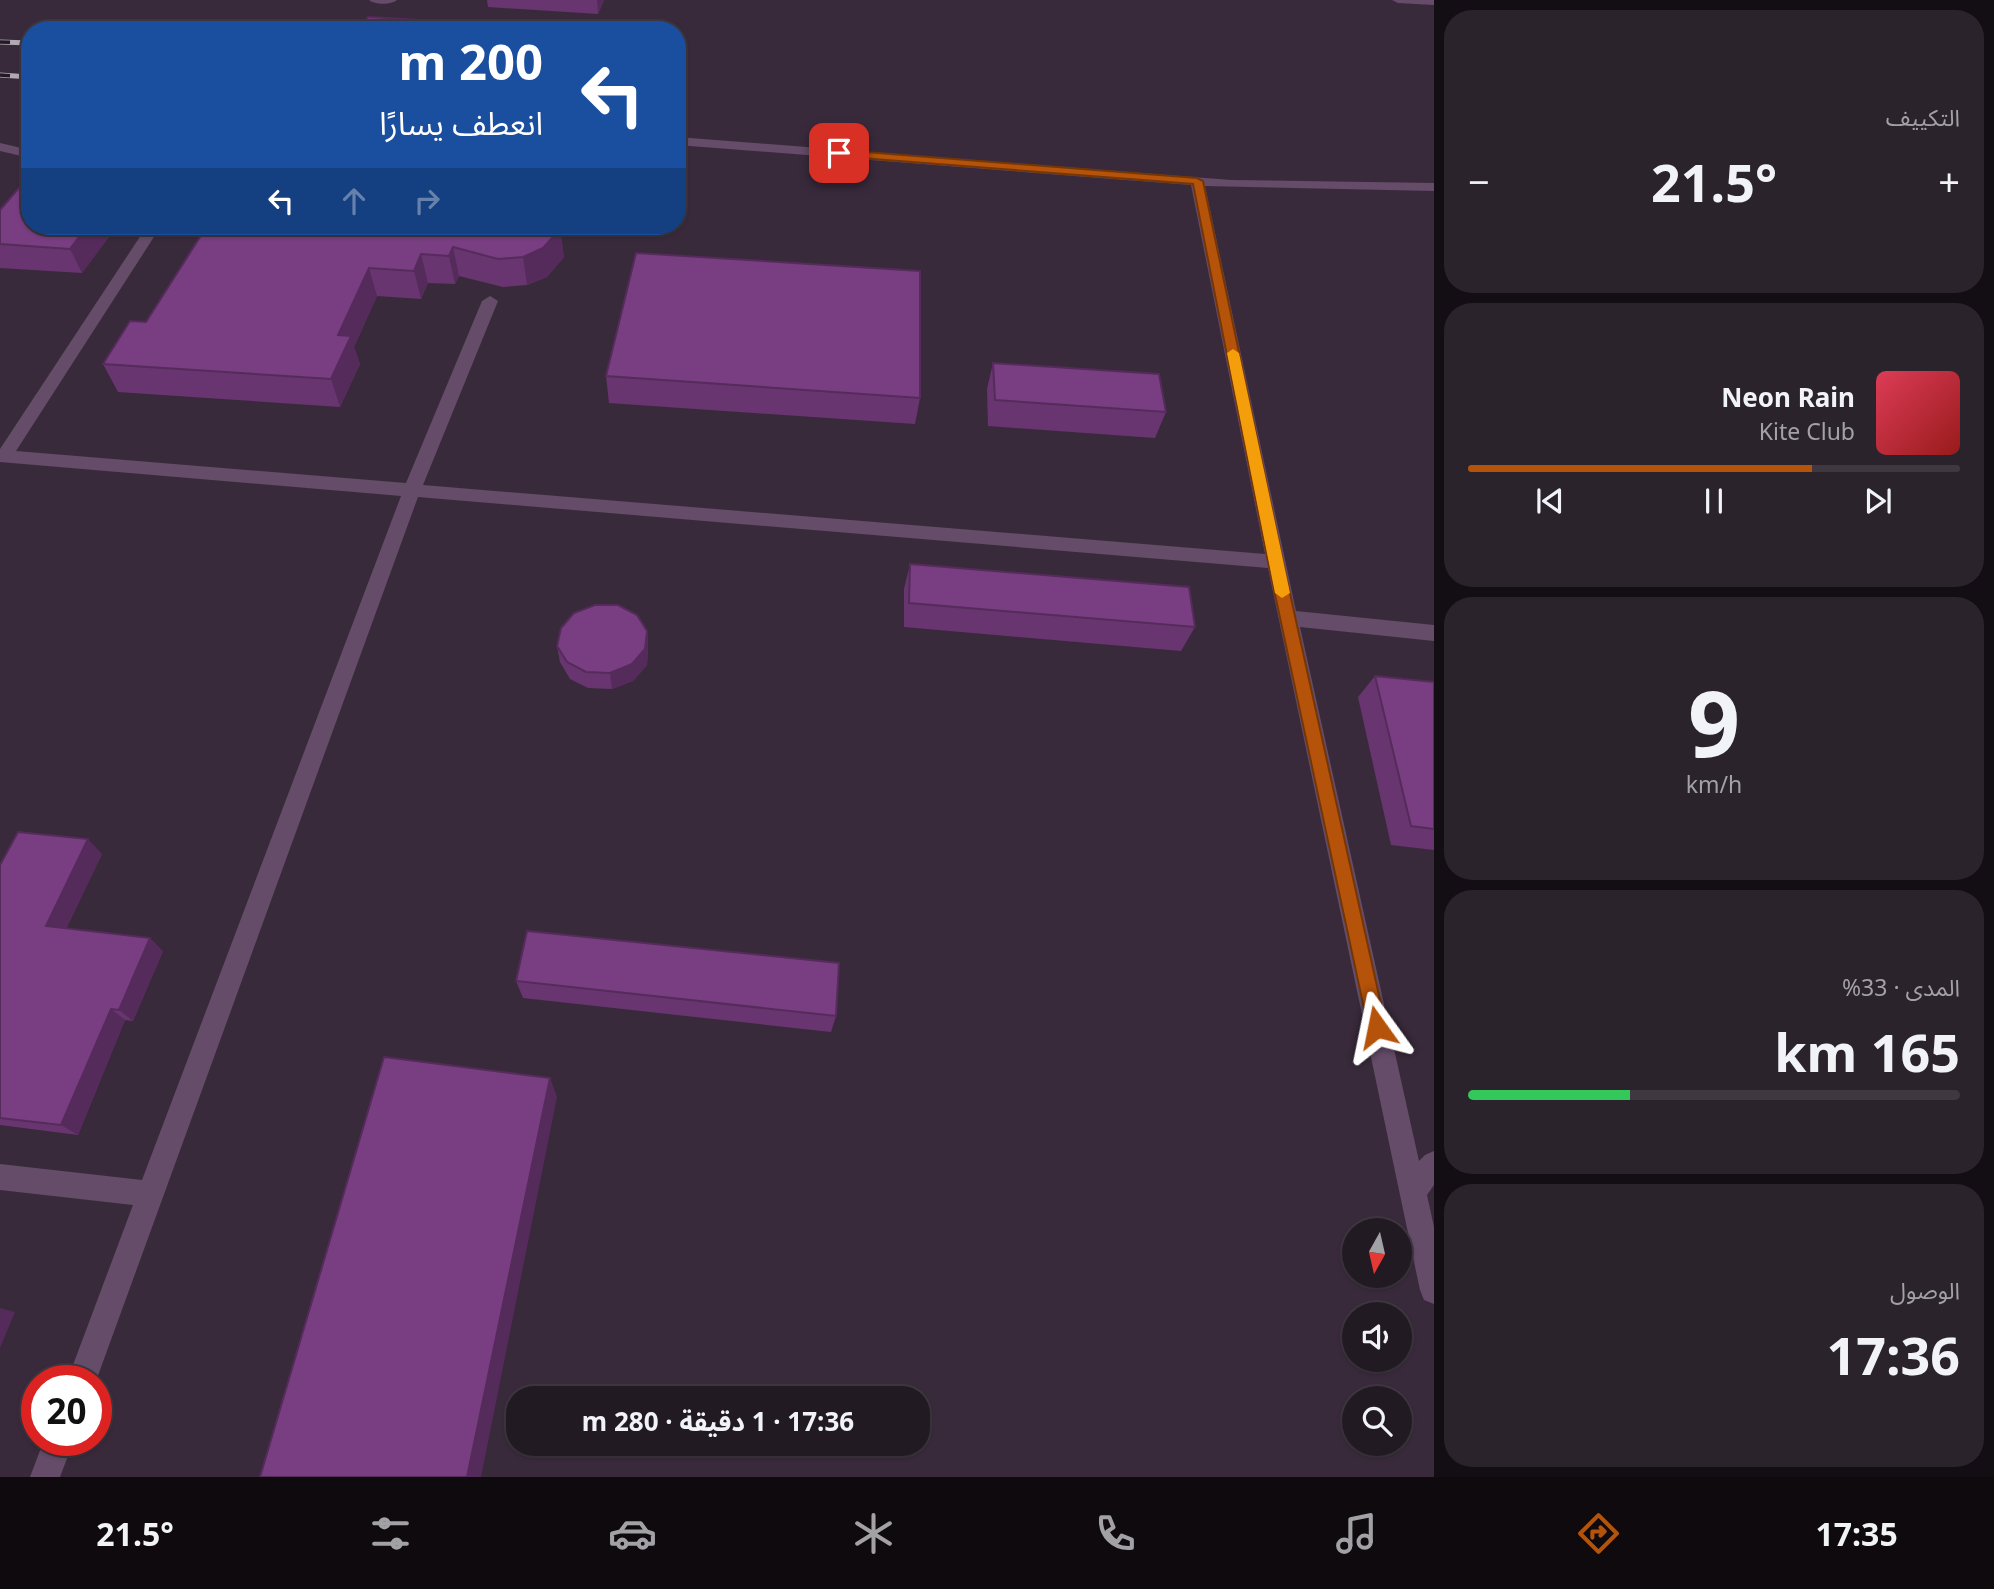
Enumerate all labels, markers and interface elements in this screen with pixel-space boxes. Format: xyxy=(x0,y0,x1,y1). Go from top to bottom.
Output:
text: 200 m xyxy=(398,28,543,94)
icon: left xyxy=(567,49,658,140)
text: انعطف يسارًا xyxy=(379,101,543,144)
text: التكييف xyxy=(1886,101,1960,133)
pin xyxy=(809,123,869,183)
icon: arrive xyxy=(820,134,858,172)
text: 21.5° xyxy=(1651,146,1777,217)
text: − xyxy=(1468,155,1490,207)
text: + xyxy=(1938,155,1960,207)
icon: left xyxy=(262,182,300,220)
icon: ahead xyxy=(335,182,373,220)
icon: right xyxy=(408,182,446,220)
text: Neon Rain xyxy=(1721,379,1855,415)
text: Kite Club xyxy=(1759,415,1855,447)
icon: previous xyxy=(1531,482,1569,520)
icon: pause xyxy=(1695,482,1733,520)
icon: next xyxy=(1859,482,1897,520)
text: 9 xyxy=(1688,660,1740,784)
text: km/h xyxy=(1686,768,1742,800)
text: المدى · 33% xyxy=(1842,971,1960,1003)
position arrow xyxy=(1340,990,1414,1064)
text: 165 km xyxy=(1774,1016,1960,1087)
north arrow xyxy=(1342,1218,1412,1288)
map controls xyxy=(1342,1218,1412,1456)
text: الوصول xyxy=(1890,1274,1960,1306)
button: sound xyxy=(1342,1302,1412,1372)
text: 17:36 xyxy=(1826,1319,1960,1390)
speed limit sign: 20 xyxy=(21,1365,112,1456)
button: search xyxy=(1342,1386,1412,1456)
text: 17:36 · 1 دقيقة · 280 m xyxy=(582,1403,854,1439)
icon: filters xyxy=(366,1509,415,1558)
icon: car xyxy=(608,1509,657,1558)
icon: climate xyxy=(849,1509,898,1558)
icon: phone xyxy=(1091,1509,1140,1558)
icon: music xyxy=(1332,1509,1381,1558)
icon: directions xyxy=(1574,1509,1623,1558)
text: 21.5° xyxy=(96,1512,174,1555)
text: 17:35 xyxy=(1816,1512,1898,1555)

